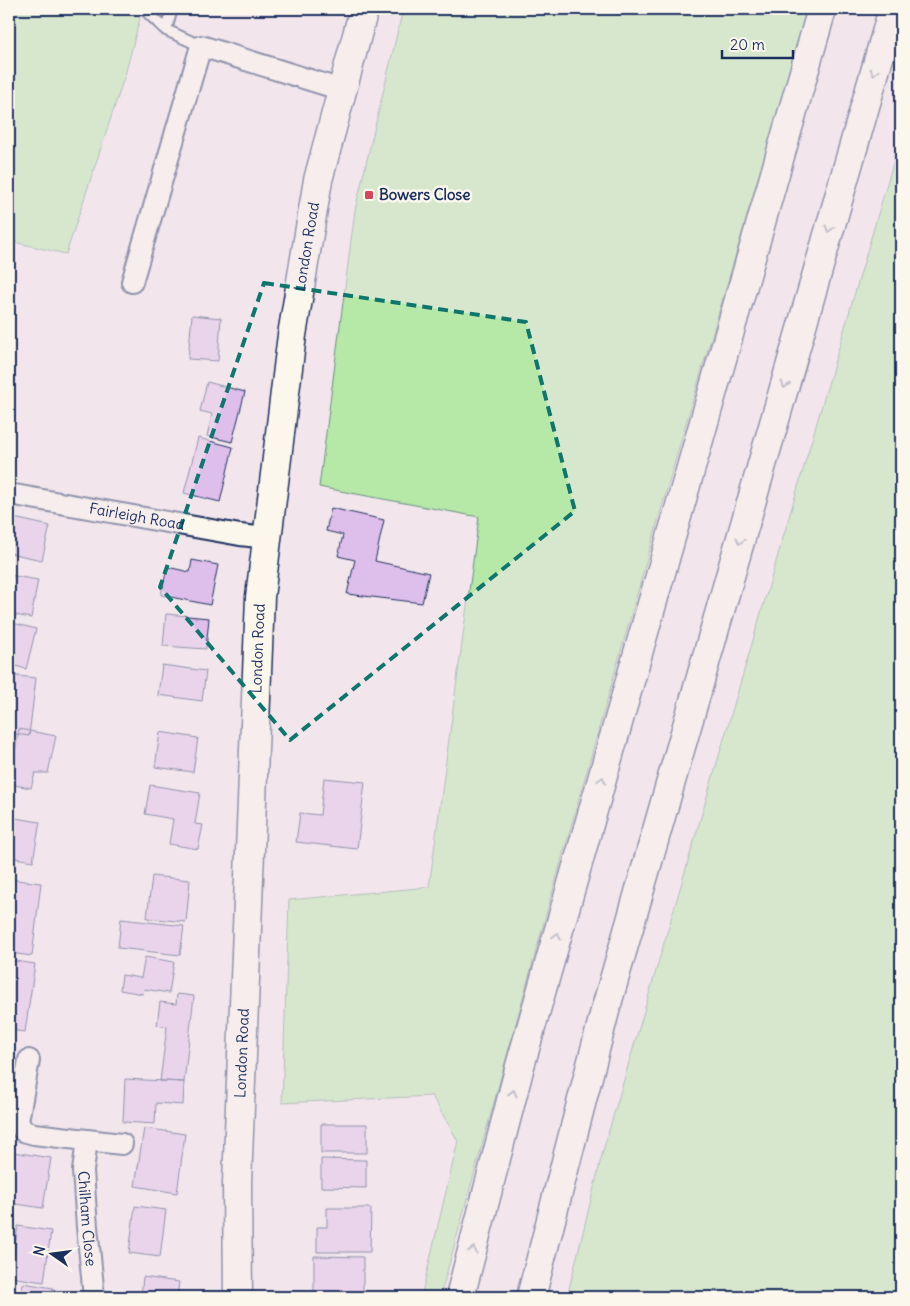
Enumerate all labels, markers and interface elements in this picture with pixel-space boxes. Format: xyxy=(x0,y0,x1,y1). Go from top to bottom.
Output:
scale bar xyxy=(722,28,794,60)
text: 20 m xyxy=(730,35,765,54)
one-way arrow xyxy=(870,68,880,76)
place label: Bowers Close xyxy=(379,185,470,204)
marker: Bowers Close xyxy=(363,189,375,201)
street label: London Road xyxy=(290,201,323,292)
one-way arrow xyxy=(825,224,835,232)
one-way arrow xyxy=(780,380,790,388)
street label: Fairleigh Road xyxy=(88,498,186,534)
one-way arrow xyxy=(735,536,745,544)
street label: London Road xyxy=(246,603,269,694)
one-way arrow xyxy=(596,776,606,785)
one-way arrow xyxy=(552,933,562,941)
street label: London Road xyxy=(230,1008,253,1098)
one-way arrow xyxy=(507,1088,518,1097)
street label: Chilham Close xyxy=(74,1170,101,1267)
north arrow xyxy=(28,1228,78,1278)
text: N xyxy=(29,1244,49,1258)
one-way arrow xyxy=(467,1247,477,1255)

